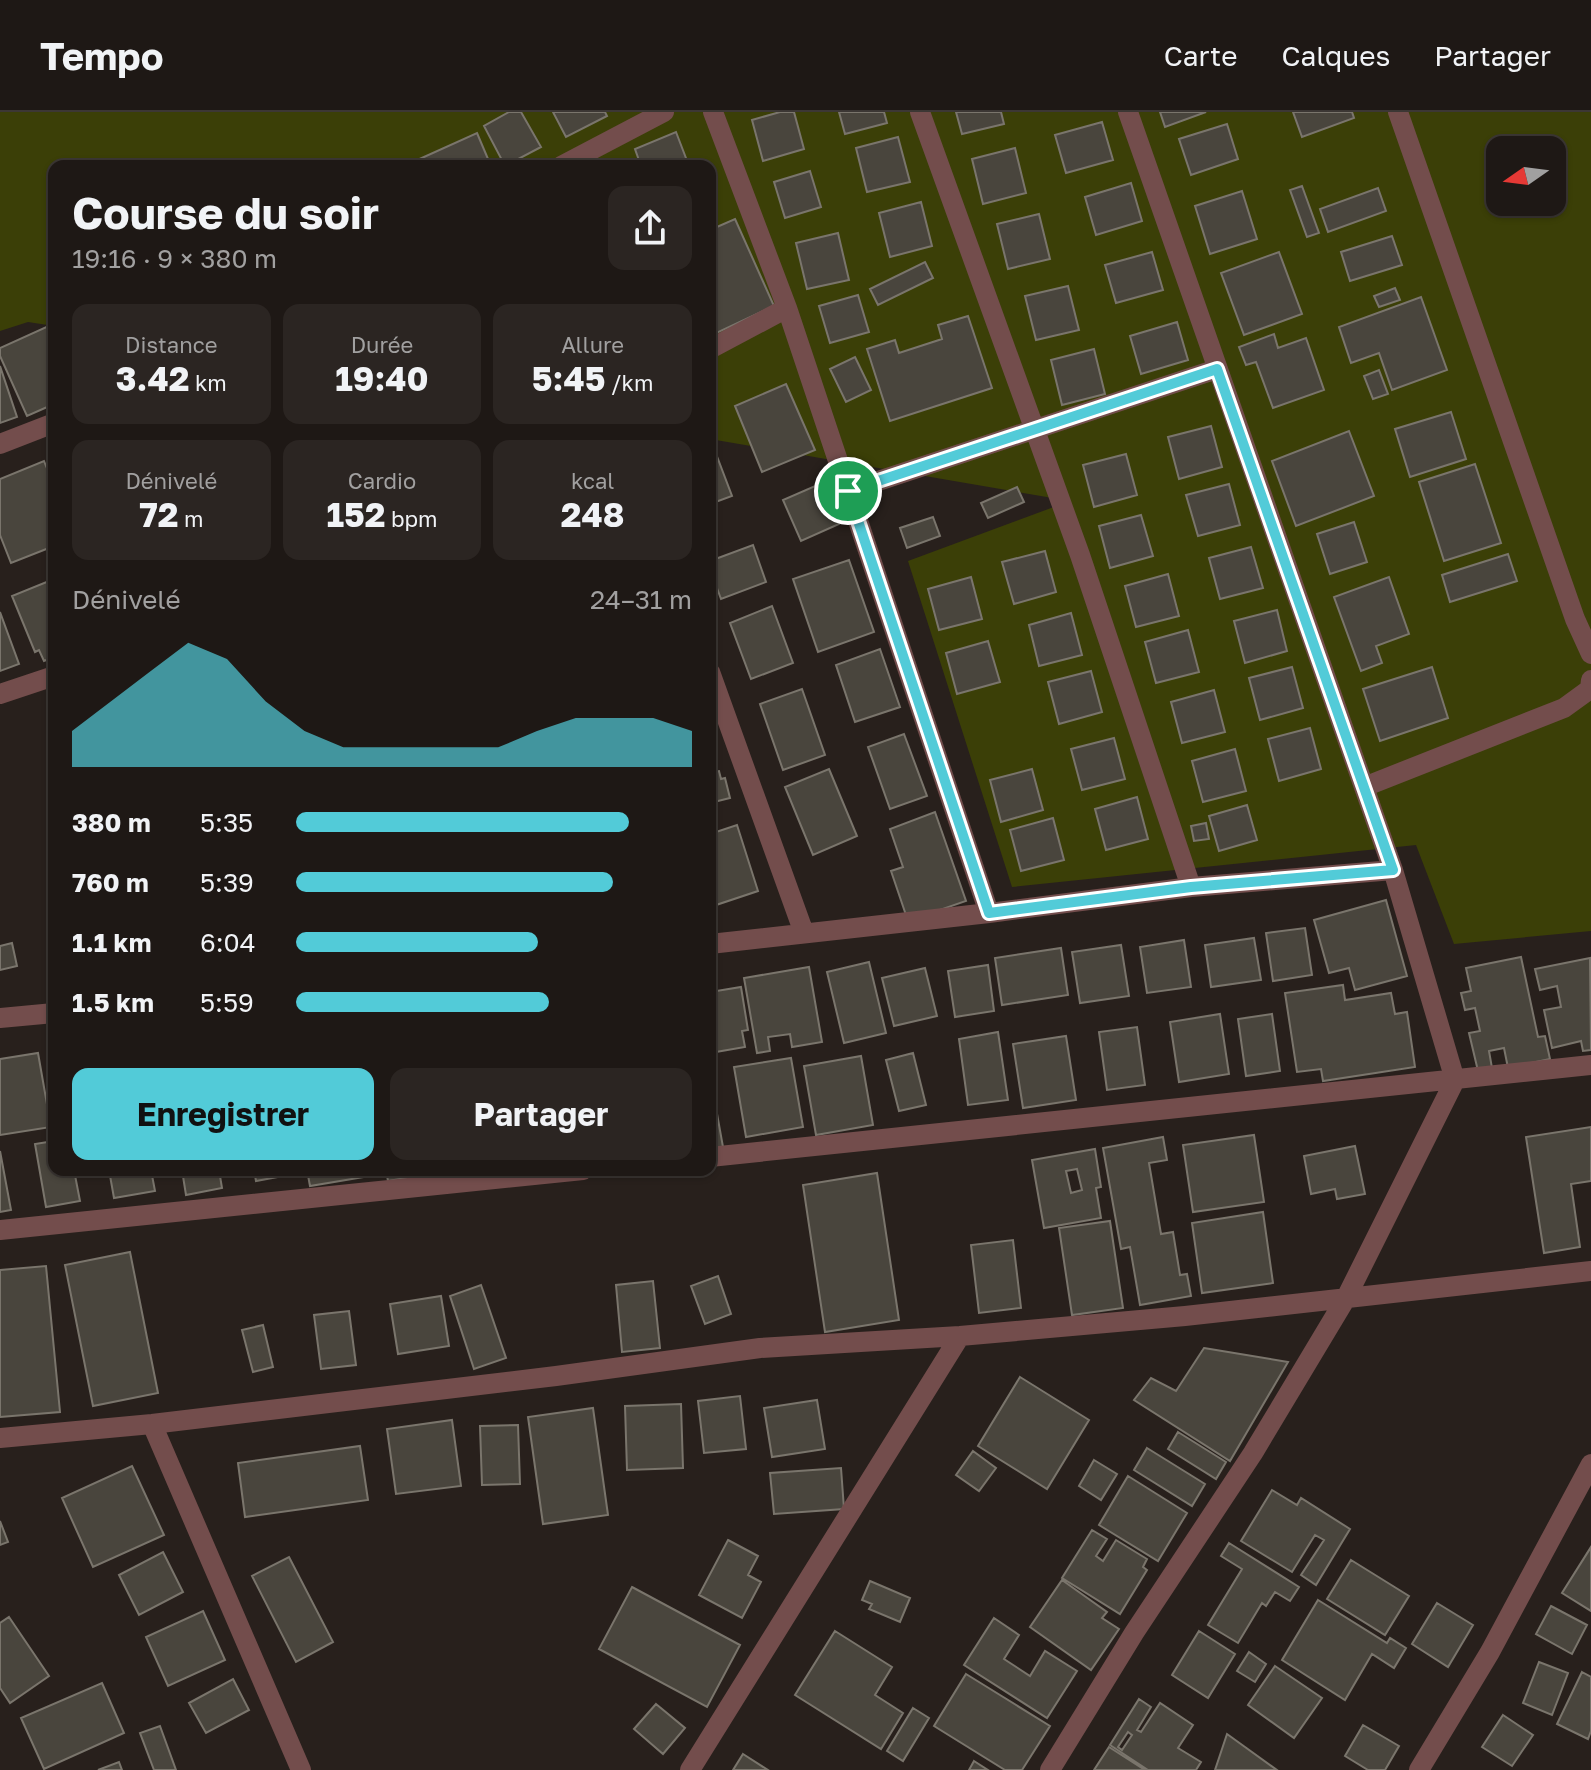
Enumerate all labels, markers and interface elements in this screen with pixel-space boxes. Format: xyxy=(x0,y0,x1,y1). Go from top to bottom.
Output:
text: Tempo xyxy=(40,33,164,78)
text: Carte xyxy=(1164,39,1237,72)
text: Calques xyxy=(1281,39,1390,72)
text: Partager xyxy=(1434,39,1551,72)
north arrow xyxy=(1486,136,1566,216)
map controls xyxy=(1486,136,1566,216)
text: Course du soir xyxy=(72,186,379,239)
button: share xyxy=(608,186,692,270)
text: 19:16 · 9 × 380 m xyxy=(72,243,277,274)
text: Distance xyxy=(125,331,218,358)
text: Durée xyxy=(351,331,413,358)
text: Allure xyxy=(561,331,624,358)
text: 3.42 xyxy=(116,358,189,398)
text: 19:40 xyxy=(335,358,429,398)
text: 5:45 xyxy=(532,358,605,398)
text: km xyxy=(189,369,227,396)
text: /km xyxy=(605,369,653,396)
pin xyxy=(814,457,882,525)
text: Dénivelé xyxy=(125,467,217,494)
text: Cardio xyxy=(348,467,416,494)
text: kcal xyxy=(571,467,614,494)
icon: arrive xyxy=(826,469,870,513)
text: 72 xyxy=(139,494,178,534)
text: 152 xyxy=(326,494,385,534)
text: 248 xyxy=(561,494,625,534)
text: m xyxy=(178,505,203,532)
text: bpm xyxy=(385,505,438,532)
text: Dénivelé xyxy=(72,584,181,615)
text: 24–31 m xyxy=(590,584,692,615)
text: 380 m xyxy=(72,807,151,838)
text: 5:35 xyxy=(200,807,253,838)
text: 760 m xyxy=(72,867,149,898)
text: 5:39 xyxy=(200,867,254,898)
text: 1.1 km xyxy=(72,927,151,958)
text: 6:04 xyxy=(200,927,256,958)
text: 1.5 km xyxy=(72,987,154,1018)
text: 5:59 xyxy=(200,987,254,1018)
button: Enregistrer xyxy=(72,1068,374,1160)
button: Partager xyxy=(390,1068,692,1160)

